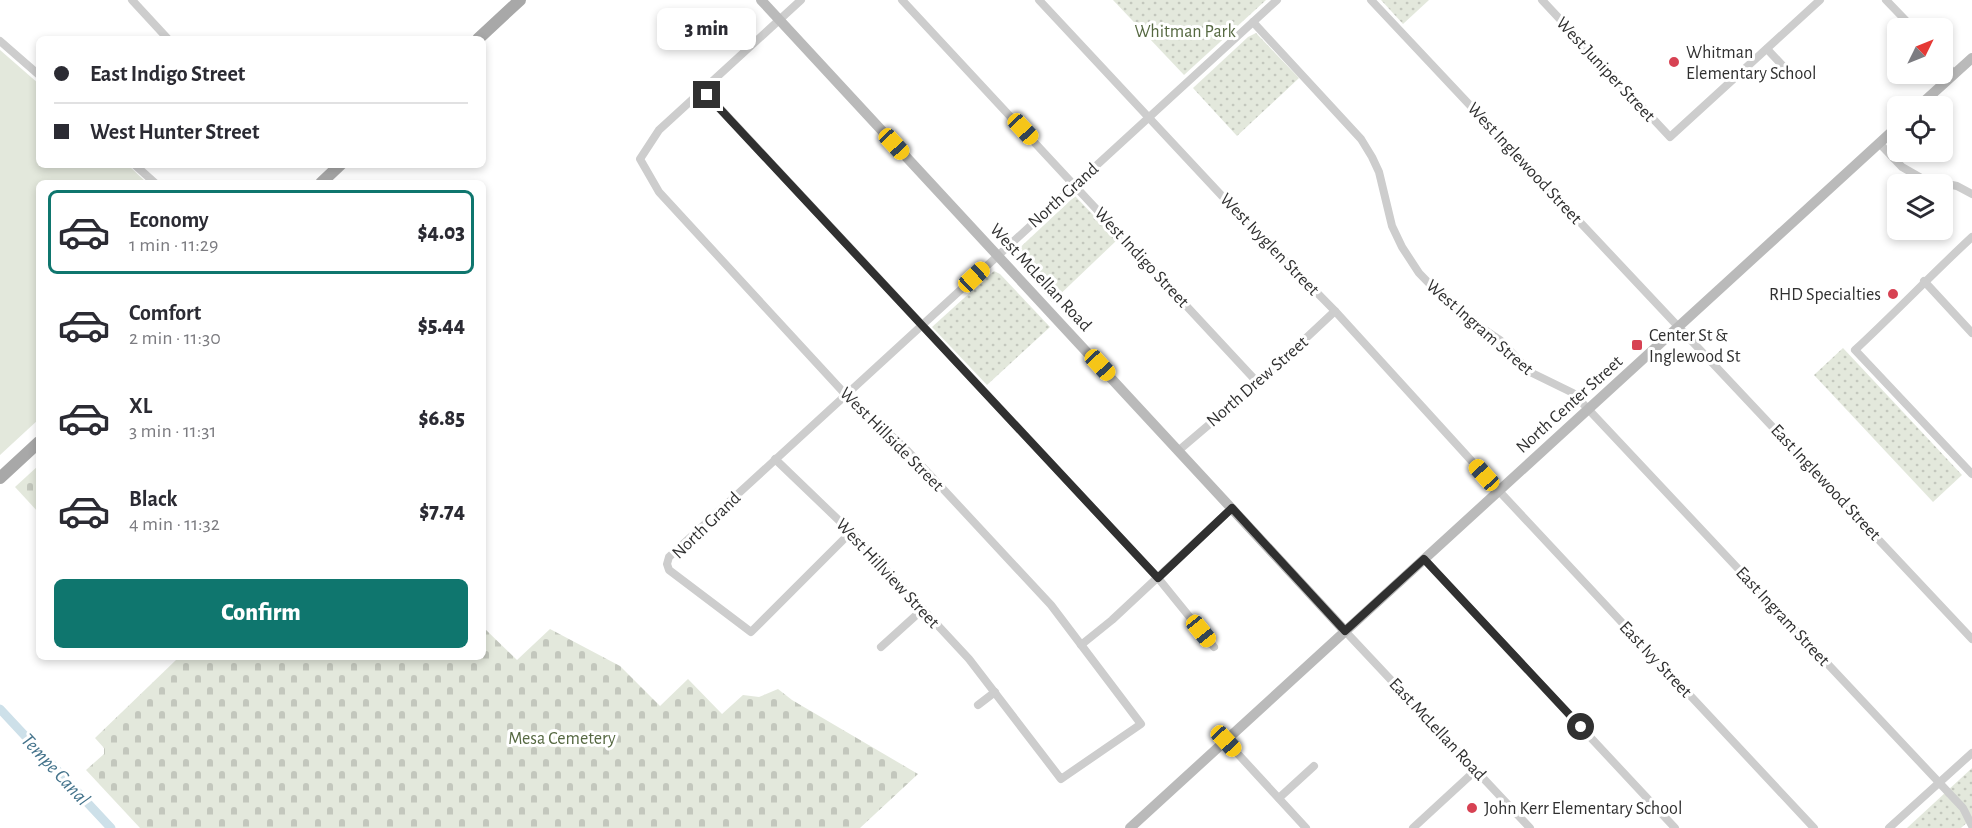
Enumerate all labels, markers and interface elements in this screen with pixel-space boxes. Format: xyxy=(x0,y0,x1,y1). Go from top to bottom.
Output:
callout: 3 min xyxy=(658,8,756,50)
street label: West Juniper Street xyxy=(1552,14,1658,126)
north arrow xyxy=(1887,18,1953,84)
map controls xyxy=(1887,18,1953,240)
text: 3 min xyxy=(684,19,729,39)
park label: Whitman Park xyxy=(1134,23,1236,41)
place label: Whitman Elementary School xyxy=(1686,44,1817,83)
marker: Whitman Elementary School xyxy=(1667,55,1681,69)
text: East Indigo Street xyxy=(90,63,245,85)
route end xyxy=(693,81,720,108)
button: locate xyxy=(1887,96,1953,162)
street label: West Inglewood Street xyxy=(1464,100,1585,228)
car xyxy=(1004,110,1042,148)
text: West Hunter Street xyxy=(90,121,259,143)
car xyxy=(875,125,913,163)
street label: North Grand xyxy=(1025,160,1102,232)
button: layers xyxy=(1887,174,1953,240)
street label: West Ivyglen Street xyxy=(1216,190,1323,299)
street label: West Indigo Street xyxy=(1091,204,1192,311)
icon: car xyxy=(57,205,111,259)
text: Economy xyxy=(129,209,209,231)
street label: West McLellan Road xyxy=(986,220,1095,335)
text: $4.03 xyxy=(418,221,465,243)
text: 1 min · 11:29 xyxy=(129,235,218,255)
car xyxy=(955,258,993,296)
street label: West Ingram Street xyxy=(1422,277,1536,379)
place label: RHD Specialties xyxy=(1769,286,1881,304)
marker: RHD Specialties xyxy=(1886,287,1900,301)
icon: car xyxy=(57,298,111,352)
text: Comfort xyxy=(129,302,201,324)
text: $5.44 xyxy=(418,314,465,336)
place label: Center St & Inglewood St xyxy=(1649,327,1741,366)
text: 2 min · 11:30 xyxy=(129,328,221,348)
street label: North Drew Street xyxy=(1204,333,1312,430)
marker: Center St & Inglewood St xyxy=(1630,338,1644,352)
car xyxy=(1081,346,1119,384)
street label: North Center Street xyxy=(1513,352,1626,457)
street label: West Hillside Street xyxy=(836,384,947,495)
icon: car xyxy=(57,391,111,445)
text: XL xyxy=(129,395,152,417)
text: $6.85 xyxy=(418,407,465,429)
text: 3 min · 11:31 xyxy=(129,421,216,441)
street label: East Inglewood Street xyxy=(1767,421,1884,544)
car xyxy=(1465,456,1503,494)
icon: car xyxy=(57,484,111,538)
text: Black xyxy=(129,488,177,510)
street label: North Grand xyxy=(669,489,744,563)
text: $7.74 xyxy=(419,500,465,522)
text: 4 min · 11:32 xyxy=(129,514,220,534)
street label: West Hillview Street xyxy=(832,516,943,632)
street label: East Ingram Street xyxy=(1732,564,1833,670)
button: Confirm xyxy=(54,579,468,648)
car xyxy=(1183,611,1219,651)
street label: East Ivy Street xyxy=(1616,618,1695,701)
street label: East McLellan Road xyxy=(1385,675,1489,784)
route start xyxy=(1567,713,1594,740)
car xyxy=(1207,722,1245,760)
water label: Tempe Canal xyxy=(17,730,94,810)
park label: Mesa Cemetery xyxy=(508,730,616,748)
place label: John Kerr Elementary School xyxy=(1484,800,1682,818)
marker: John Kerr Elementary School xyxy=(1465,801,1479,815)

